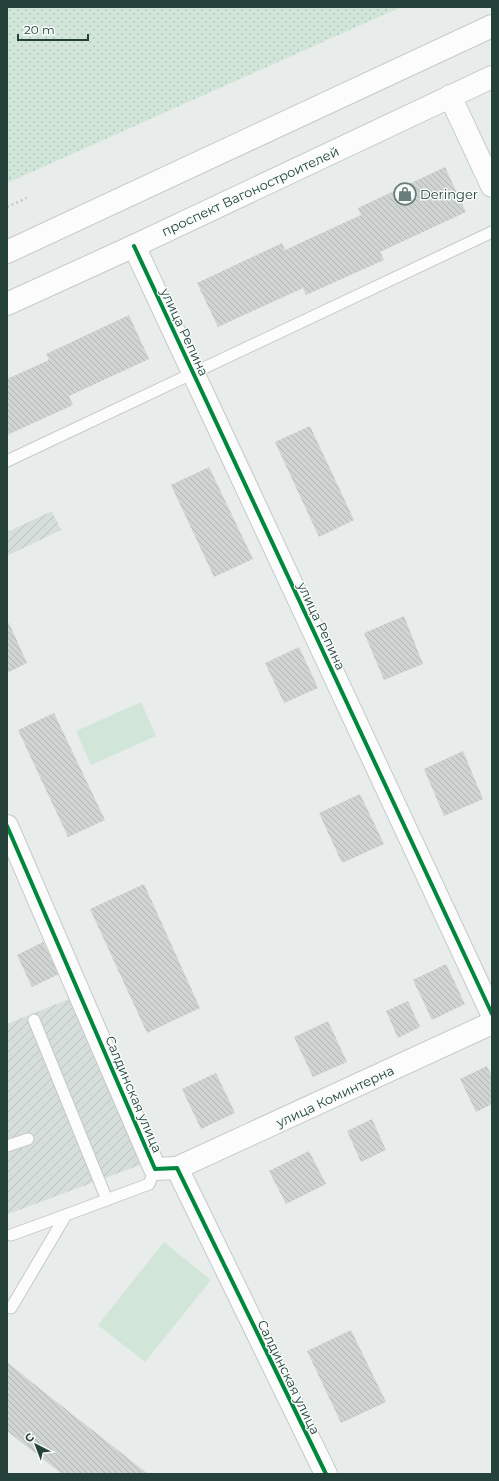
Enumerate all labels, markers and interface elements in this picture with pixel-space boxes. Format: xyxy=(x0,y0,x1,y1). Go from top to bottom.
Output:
scale bar xyxy=(18,16,88,42)
text: 20 m xyxy=(24,22,55,37)
street label: проспект Вагоностроителей xyxy=(159,143,341,239)
shop icon: Deringer xyxy=(392,181,418,207)
place label: Deringer xyxy=(420,186,478,202)
street label: улица Репина xyxy=(157,285,212,378)
street label: улица Репина xyxy=(294,579,349,672)
street label: Салдинская улица xyxy=(102,1033,166,1155)
street label: улица Коминтерна xyxy=(273,1062,396,1131)
street label: Салдинская улица xyxy=(254,1317,324,1437)
north arrow xyxy=(16,1425,56,1465)
text: С xyxy=(22,1430,37,1445)

